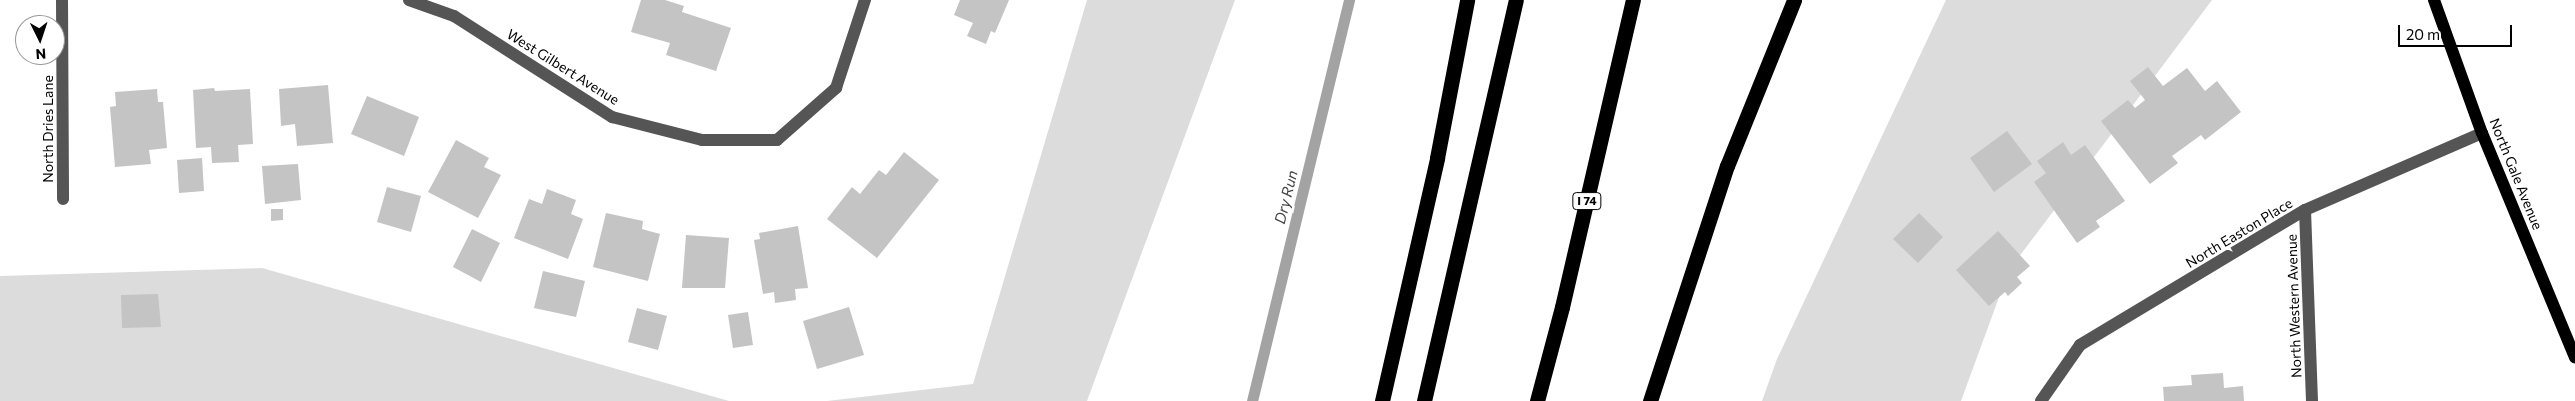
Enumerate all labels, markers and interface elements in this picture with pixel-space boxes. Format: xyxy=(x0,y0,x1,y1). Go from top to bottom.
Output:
north arrow xyxy=(15,15,65,65)
scale bar xyxy=(2400,15,2514,47)
text: 20 m xyxy=(2406,25,2440,43)
street label: West Gilbert Avenue xyxy=(504,26,622,108)
text: N xyxy=(35,46,47,63)
street label: North Dries Lane xyxy=(40,75,56,183)
street label: North Gale Avenue xyxy=(2486,116,2546,232)
water label: Dry Run xyxy=(1271,168,1301,226)
road number: I 74 xyxy=(1572,192,1602,210)
street label: North Easton Place xyxy=(2183,194,2295,272)
street label: North Western Avenue xyxy=(2283,234,2305,378)

